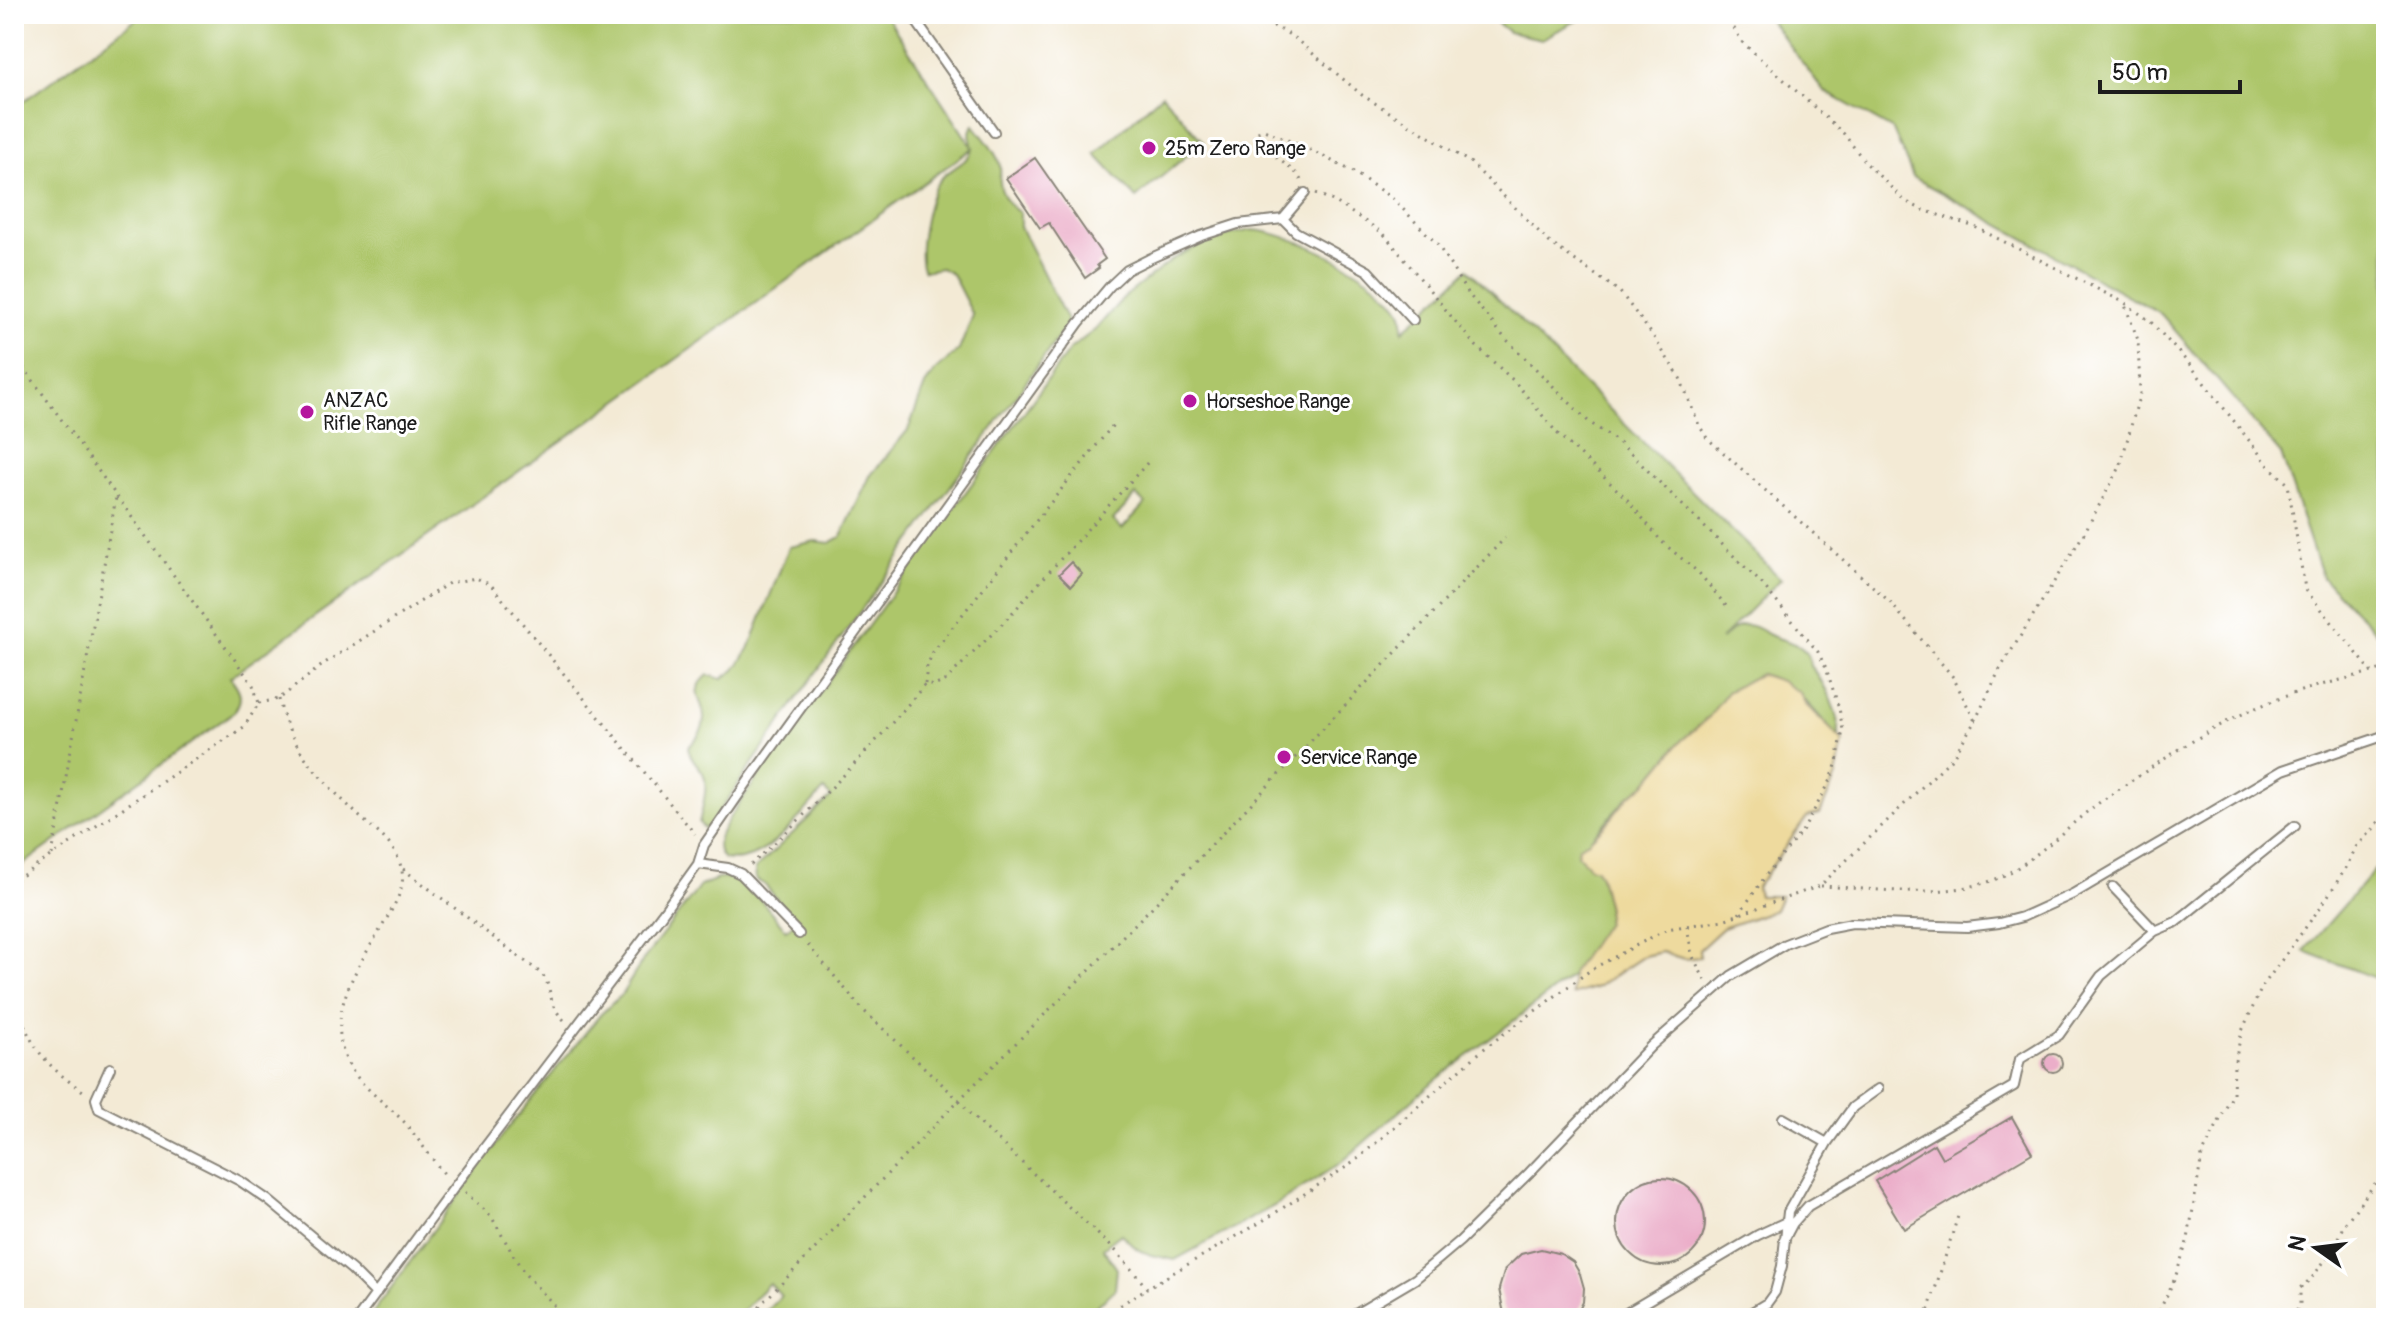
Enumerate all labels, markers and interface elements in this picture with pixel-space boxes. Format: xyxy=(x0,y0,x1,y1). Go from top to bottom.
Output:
scale bar xyxy=(2100,44,2240,94)
text: 50 m xyxy=(2112,58,2168,87)
place label: 25m Zero Range xyxy=(1165,136,1306,161)
marker: 25m Zero Range xyxy=(1140,139,1158,157)
place label: ANZAC Rifle Range xyxy=(323,388,417,436)
place label: Horseshoe Range xyxy=(1206,389,1350,414)
marker: Horseshoe Range xyxy=(1181,392,1199,410)
marker: ANZAC Rifle Range xyxy=(298,403,316,421)
place label: Service Range xyxy=(1300,745,1417,770)
marker: Service Range xyxy=(1275,748,1293,766)
north arrow xyxy=(2276,1208,2356,1288)
text: N xyxy=(2282,1233,2313,1254)

